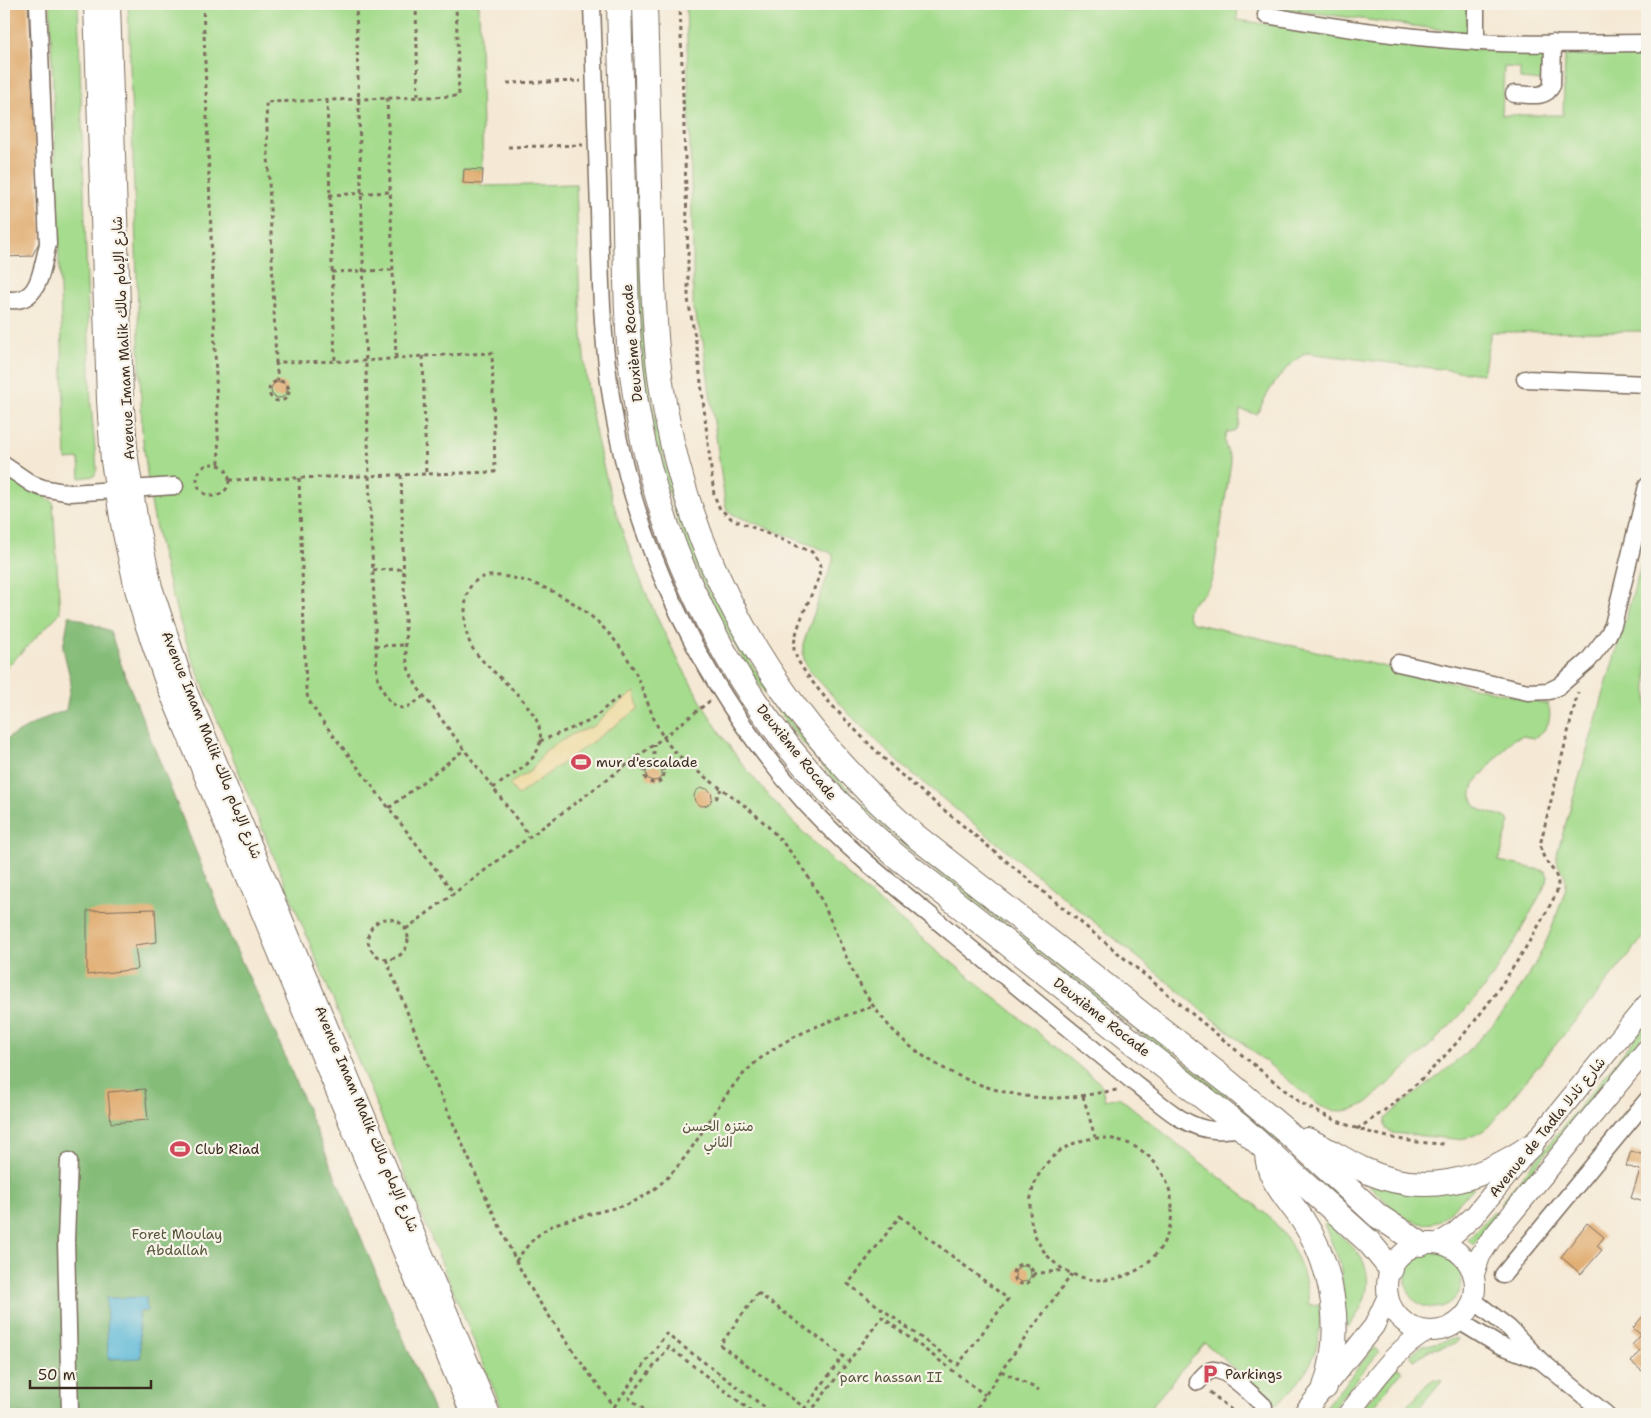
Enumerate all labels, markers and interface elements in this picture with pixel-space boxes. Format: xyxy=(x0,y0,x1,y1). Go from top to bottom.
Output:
street label: Avenue Imam Malik شارع الإمام مالك xyxy=(108,215,140,460)
street label: Deuxième Rocade xyxy=(618,283,646,403)
street label: Avenue Imam Malik شارع الإمام مالك xyxy=(156,628,266,862)
street label: Deuxième Rocade xyxy=(753,700,841,804)
sports icon: mur d'escalade xyxy=(570,751,592,773)
place label: mur d'escalade xyxy=(596,753,698,771)
street label: Deuxième Rocade xyxy=(1050,973,1154,1061)
street label: Avenue Imam Malik شارع الإمام مالك xyxy=(309,1003,423,1236)
street label: Avenue de Tadla شارع تادلا xyxy=(1485,1053,1610,1201)
park label: منتزه الحسن الثاني xyxy=(682,1117,754,1155)
sports icon: Club Riad xyxy=(169,1138,191,1160)
place label: Club Riad xyxy=(195,1140,260,1158)
park label: Foret Moulay Abdallah xyxy=(132,1225,222,1259)
scale bar xyxy=(30,1358,151,1390)
parking icon: Parkings xyxy=(1199,1363,1221,1385)
text: 50 m xyxy=(38,1365,76,1385)
place label: Parkings xyxy=(1225,1365,1282,1383)
park label: parc hassan II xyxy=(840,1368,942,1386)

